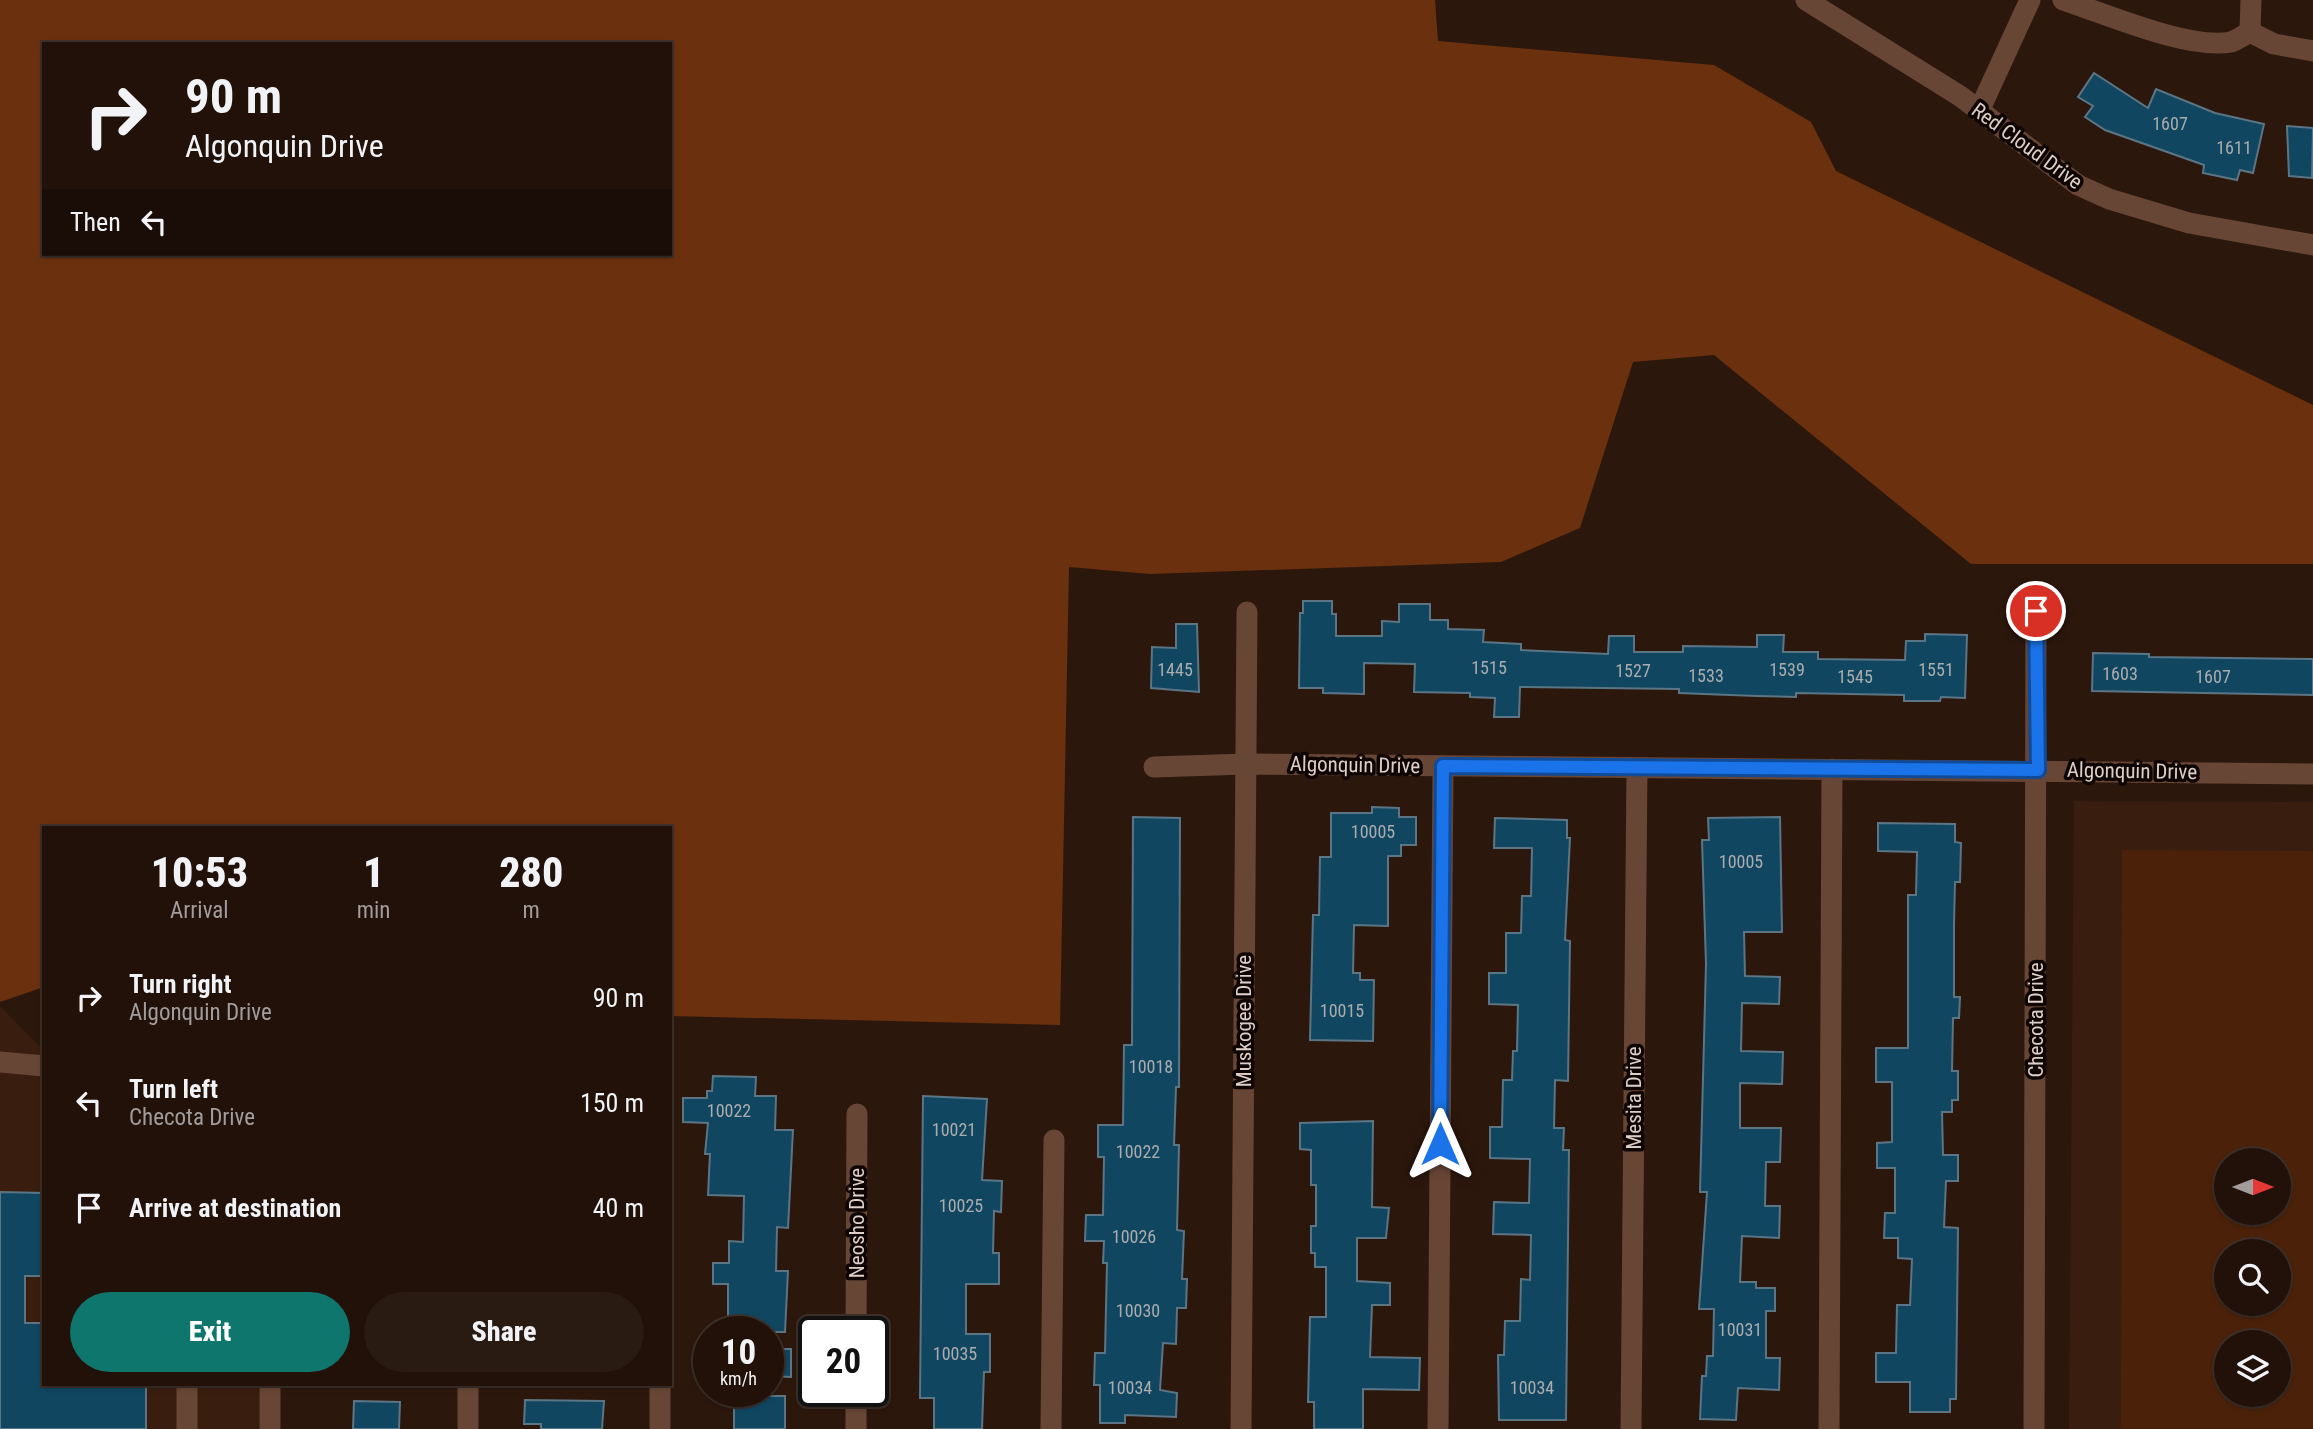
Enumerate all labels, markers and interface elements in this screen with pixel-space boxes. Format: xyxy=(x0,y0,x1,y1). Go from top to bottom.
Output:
text: 90 m xyxy=(185,68,282,125)
icon: right xyxy=(70,70,161,161)
street label: Red Cloud Drive xyxy=(1967,98,2087,194)
house number: 1607 xyxy=(2152,113,2188,134)
text: Algonquin Drive xyxy=(185,127,384,165)
house number: 1611 xyxy=(2216,137,2252,158)
icon: left xyxy=(135,203,173,241)
text: Then xyxy=(70,207,121,237)
pin xyxy=(2006,581,2066,641)
icon: arrive xyxy=(2017,592,2055,630)
house number: 1515 xyxy=(1471,657,1507,678)
house number: 1445 xyxy=(1157,659,1193,680)
house number: 1539 xyxy=(1769,659,1805,680)
house number: 1551 xyxy=(1918,659,1954,680)
house number: 1527 xyxy=(1615,660,1651,681)
house number: 1603 xyxy=(2102,663,2138,684)
house number: 1533 xyxy=(1688,665,1724,686)
house number: 1545 xyxy=(1837,666,1873,687)
house number: 1607 xyxy=(2195,666,2231,687)
street label: Algonquin Drive xyxy=(1290,752,1421,778)
street label: Algonquin Drive xyxy=(2067,758,2198,784)
house number: 10005 xyxy=(1351,821,1395,842)
text: 10:53 xyxy=(151,848,248,897)
text: 1 xyxy=(363,848,384,897)
text: 280 xyxy=(499,848,563,897)
house number: 10005 xyxy=(1719,851,1763,872)
text: Arrival xyxy=(170,897,229,924)
text: min xyxy=(357,897,390,924)
text: m xyxy=(523,897,540,924)
street label: Muskogee Drive xyxy=(1232,955,1256,1087)
street label: Checota Drive xyxy=(2024,962,2048,1078)
text: Turn right xyxy=(129,969,231,999)
icon: right xyxy=(70,979,108,1017)
text: 90 m xyxy=(593,983,644,1013)
text: Algonquin Drive xyxy=(129,999,272,1026)
house number: 10015 xyxy=(1320,1000,1364,1021)
street label: Mesita Drive xyxy=(1622,1046,1646,1150)
house number: 10018 xyxy=(1129,1056,1173,1077)
text: Turn left xyxy=(129,1074,218,1104)
icon: left xyxy=(70,1084,108,1122)
text: 150 m xyxy=(580,1088,644,1118)
house number: 10022 xyxy=(707,1100,751,1121)
text: Checota Drive xyxy=(129,1104,255,1131)
position arrow xyxy=(1403,1107,1477,1181)
house number: 10021 xyxy=(932,1119,976,1140)
house number: 10022 xyxy=(1116,1141,1160,1162)
north arrow xyxy=(2214,1148,2291,1225)
map controls xyxy=(2214,1148,2291,1407)
street label: Neosho Drive xyxy=(845,1168,869,1278)
icon: arrive xyxy=(70,1189,108,1227)
text: Arrive at destination xyxy=(129,1193,341,1223)
text: 40 m xyxy=(593,1193,644,1223)
house number: 10025 xyxy=(939,1195,983,1216)
house number: 10026 xyxy=(1112,1226,1156,1247)
button: search xyxy=(2214,1239,2291,1316)
button: Exit xyxy=(70,1292,350,1372)
button: Share xyxy=(364,1292,644,1372)
house number: 10030 xyxy=(1116,1300,1160,1321)
speed limit sign: 20 xyxy=(798,1316,889,1407)
house number: 10031 xyxy=(1718,1319,1762,1340)
button: layers xyxy=(2214,1330,2291,1407)
text: 10 xyxy=(721,1332,756,1373)
house number: 10035 xyxy=(933,1343,977,1364)
text: km/h xyxy=(720,1368,757,1389)
house number: 10034 xyxy=(1108,1377,1152,1398)
house number: 10034 xyxy=(1510,1377,1554,1398)

